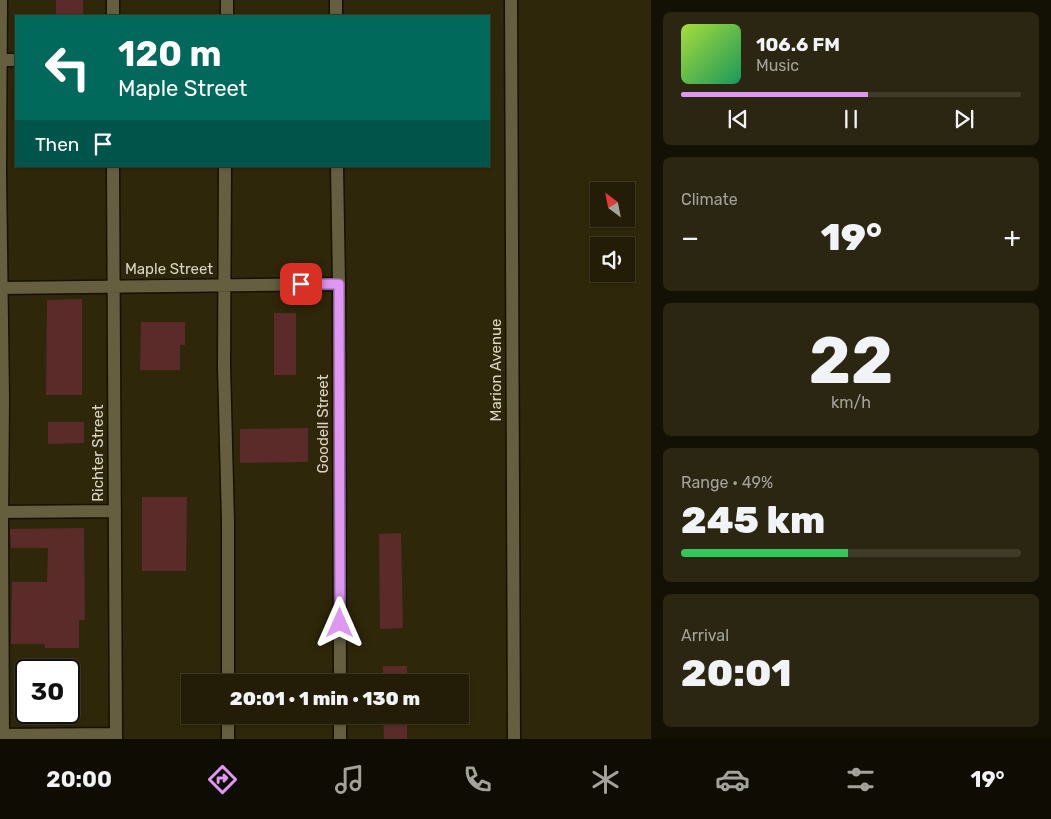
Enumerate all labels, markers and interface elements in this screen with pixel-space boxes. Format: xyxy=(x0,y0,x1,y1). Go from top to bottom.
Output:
text: 120 m xyxy=(118,33,221,75)
text: 106.6 FM xyxy=(756,33,840,56)
icon: left xyxy=(35,35,100,100)
text: Music xyxy=(756,56,799,75)
text: Maple Street xyxy=(118,75,247,102)
icon: previous xyxy=(724,105,752,133)
icon: pause xyxy=(837,105,865,133)
icon: next xyxy=(950,105,978,133)
icon: arrive xyxy=(89,130,117,158)
text: Then xyxy=(35,133,79,156)
north arrow xyxy=(590,182,635,228)
map controls xyxy=(590,182,635,282)
text: Climate xyxy=(681,190,738,209)
text: 19° xyxy=(821,214,882,260)
text: − xyxy=(681,221,699,254)
text: + xyxy=(1004,221,1021,254)
button: sound xyxy=(590,237,635,282)
street label: Maple Street xyxy=(125,260,213,278)
pin xyxy=(280,263,322,305)
icon: arrive xyxy=(287,270,315,298)
street label: Marion Avenue xyxy=(487,318,505,422)
text: 22 xyxy=(809,322,893,399)
street label: Goodell Street xyxy=(314,374,332,474)
text: km/h xyxy=(831,393,871,412)
street label: Richter Street xyxy=(89,404,107,502)
text: Range · 49% xyxy=(681,473,773,492)
text: 245 km xyxy=(681,497,825,543)
position arrow xyxy=(313,596,365,648)
text: Arrival xyxy=(681,626,729,645)
text: 20:01 xyxy=(681,650,792,696)
speed limit sign: 30 xyxy=(15,659,80,724)
text: 20:01 · 1 min · 130 m xyxy=(230,687,420,710)
icon: directions xyxy=(205,762,240,797)
icon: music xyxy=(332,762,367,797)
icon: phone xyxy=(460,762,495,797)
icon: climate xyxy=(588,762,623,797)
icon: car xyxy=(715,762,750,797)
icon: filters xyxy=(843,762,878,797)
text: 20:00 xyxy=(46,766,112,793)
text: 19° xyxy=(971,766,1005,793)

